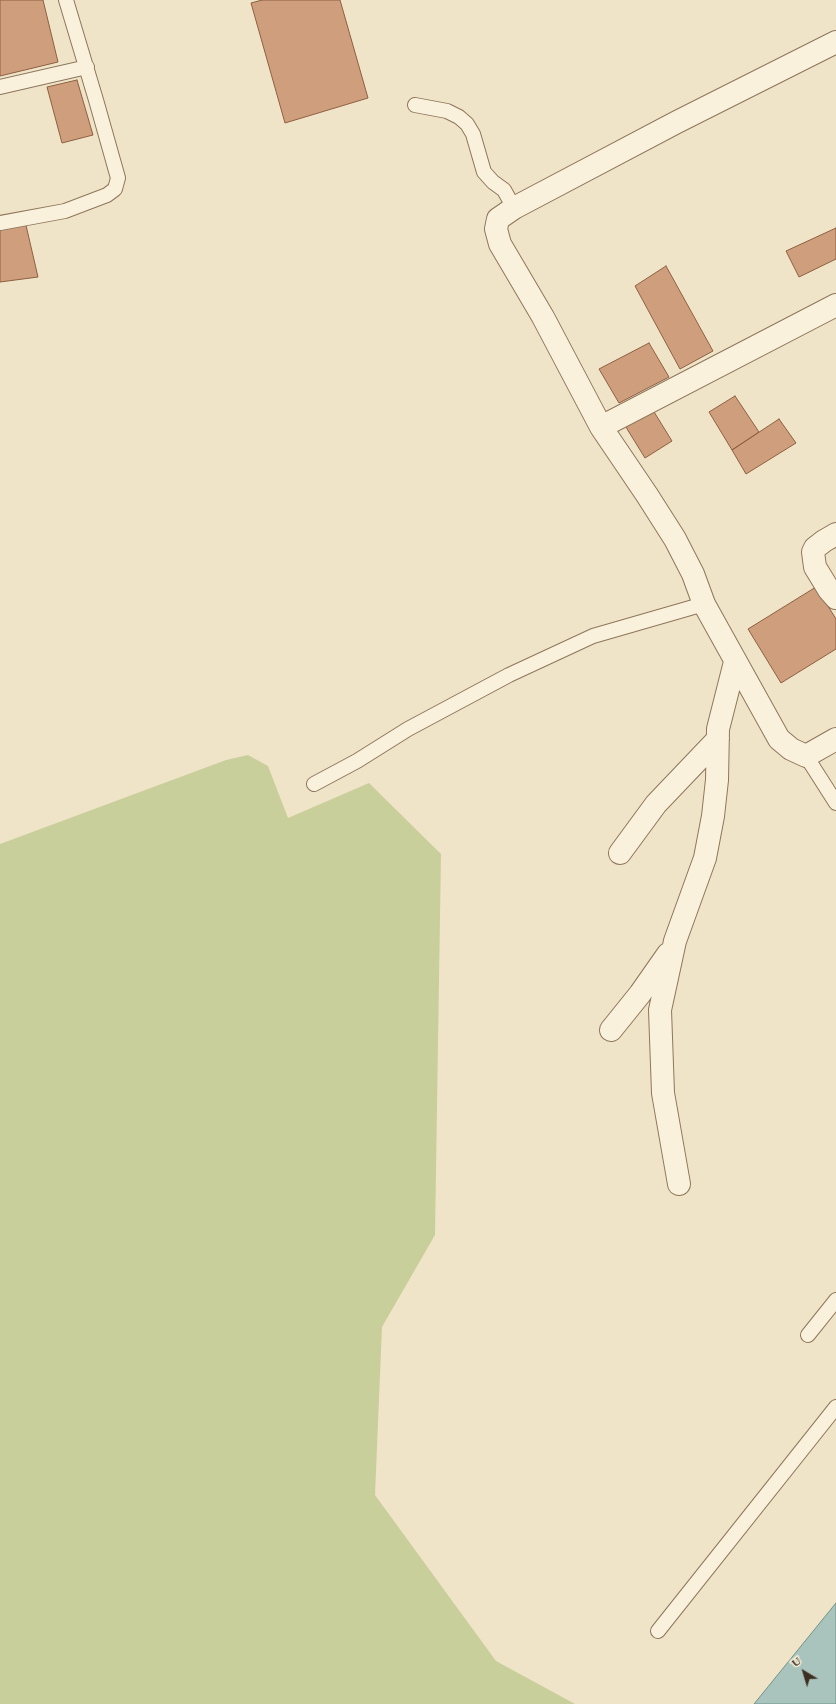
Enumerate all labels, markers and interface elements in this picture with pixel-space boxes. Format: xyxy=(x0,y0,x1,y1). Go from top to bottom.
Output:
north arrow xyxy=(784,1652,824,1692)
text: U xyxy=(787,1653,805,1672)

